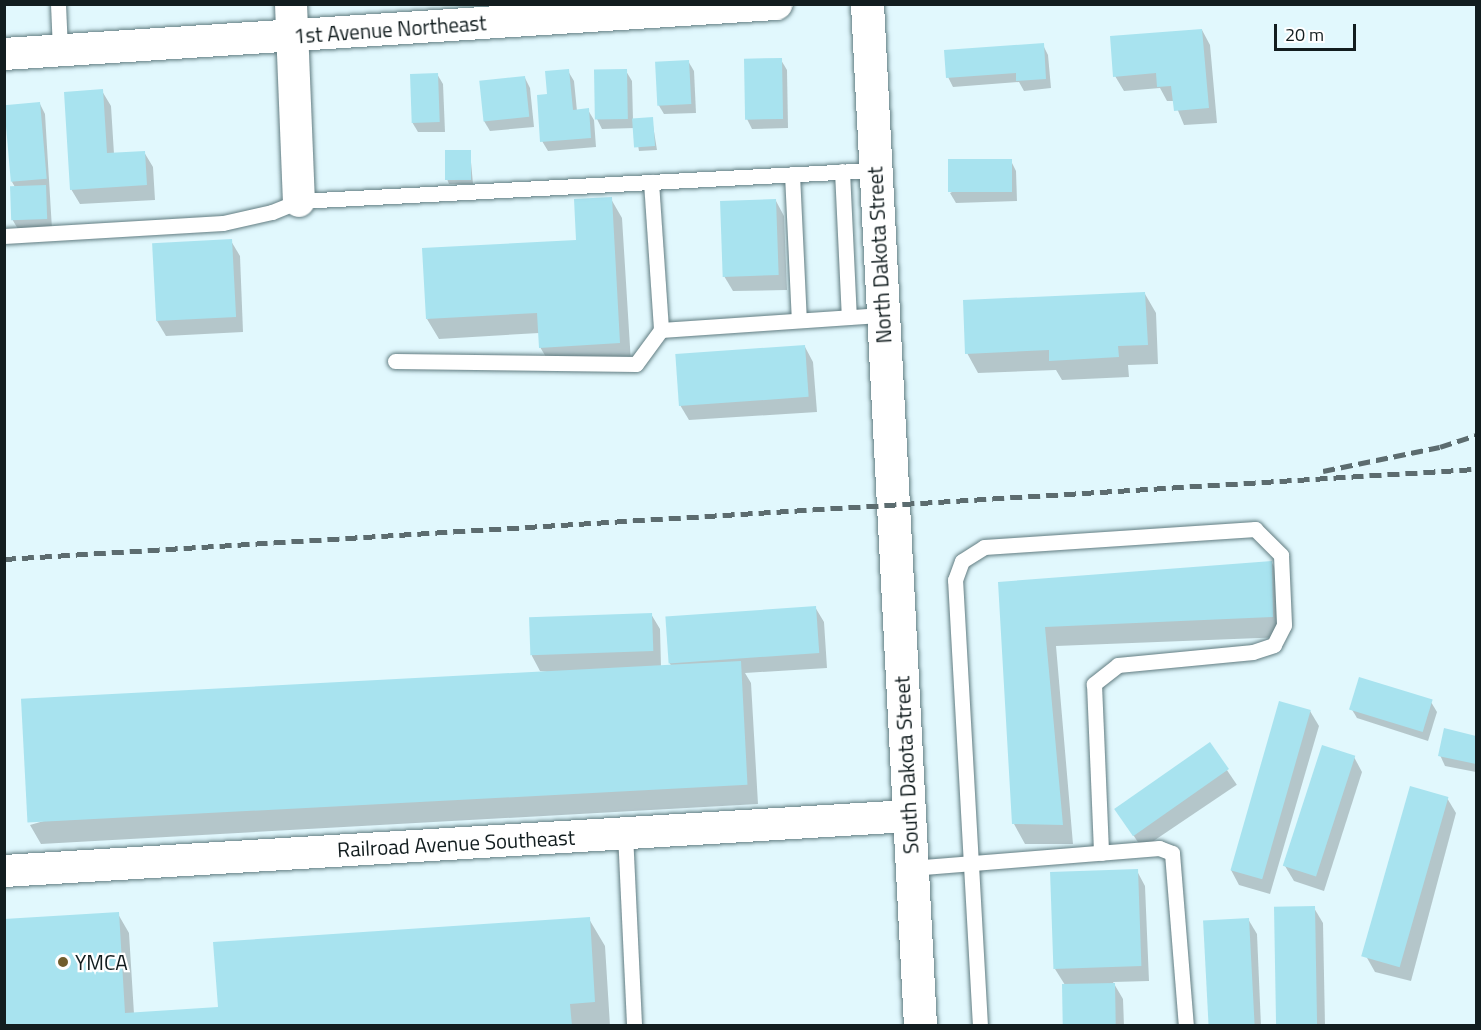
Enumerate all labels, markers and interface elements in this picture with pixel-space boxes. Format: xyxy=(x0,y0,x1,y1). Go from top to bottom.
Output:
street label: 1st Avenue Northeast xyxy=(293,10,487,48)
scale bar xyxy=(1277,12,1360,50)
text: 20 m xyxy=(1285,21,1324,48)
street label: North Dakota Street xyxy=(862,166,896,344)
street label: South Dakota Street xyxy=(889,675,923,855)
street label: Railroad Avenue Southeast xyxy=(336,824,576,862)
place label: YMCA xyxy=(75,949,128,975)
marker: YMCA xyxy=(56,955,70,969)

